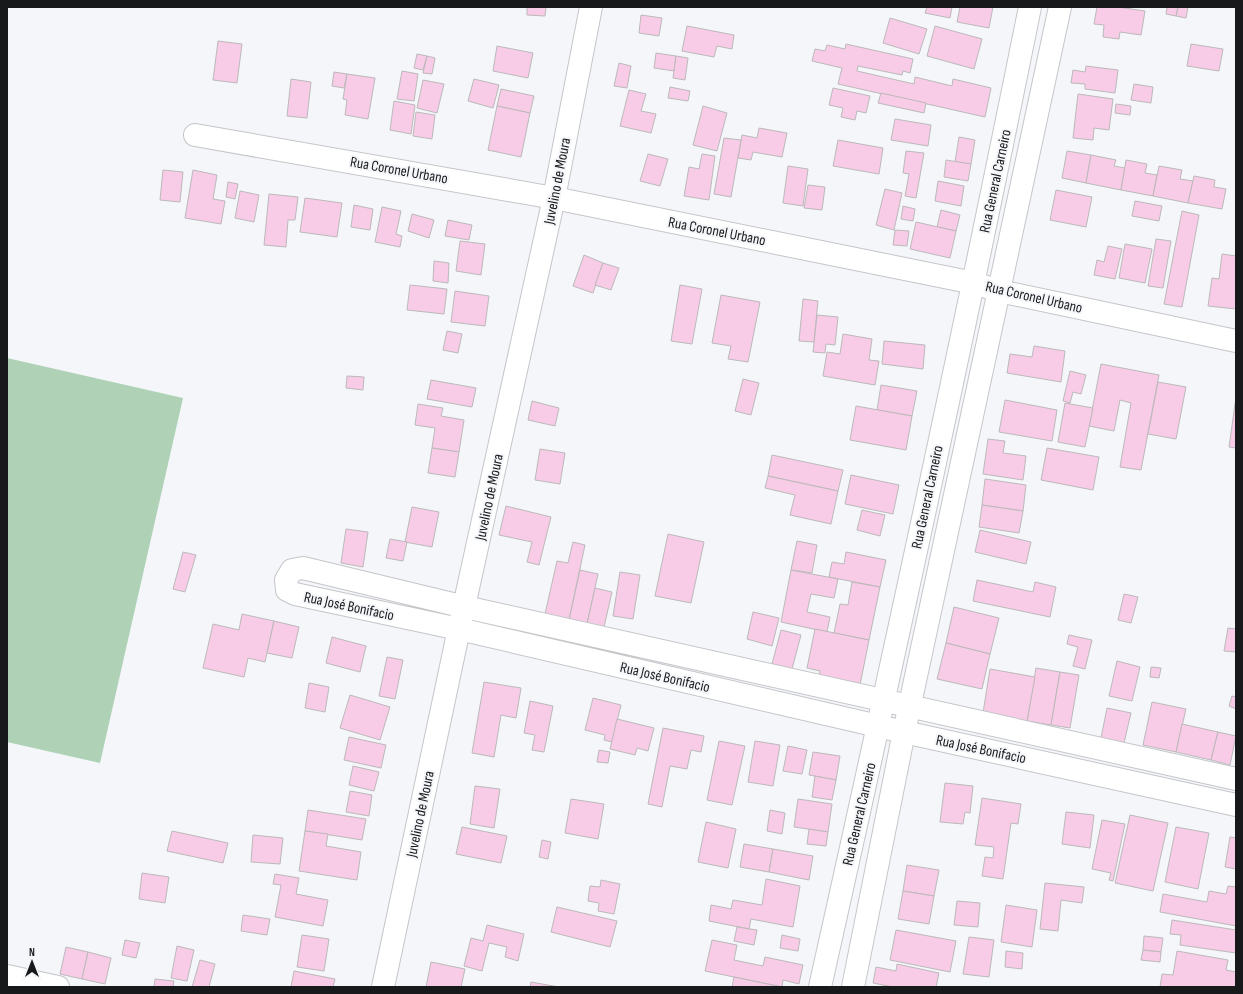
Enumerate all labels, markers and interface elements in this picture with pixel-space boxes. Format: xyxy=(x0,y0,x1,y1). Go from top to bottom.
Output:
street label: Rua General Carneiro xyxy=(975,128,1016,234)
street label: Juvelino de Moura xyxy=(540,136,575,227)
street label: Rua Coronel Urbano xyxy=(349,153,449,188)
street label: Rua Coronel Urbano xyxy=(666,213,767,250)
street label: Rua Coronel Urbano xyxy=(984,277,1084,318)
street label: Rua General Carneiro xyxy=(907,444,948,550)
street label: Juvelino de Moura xyxy=(471,452,508,543)
street label: Rua José Bonifacio xyxy=(302,588,396,625)
street label: Rua José Bonifacio xyxy=(618,658,712,697)
street label: Rua José Bonifacio xyxy=(934,731,1028,768)
street label: Rua General Carneiro xyxy=(838,761,881,867)
street label: Juvelino de Moura xyxy=(402,769,439,860)
north arrow xyxy=(12,942,52,982)
text: N xyxy=(29,946,35,959)

